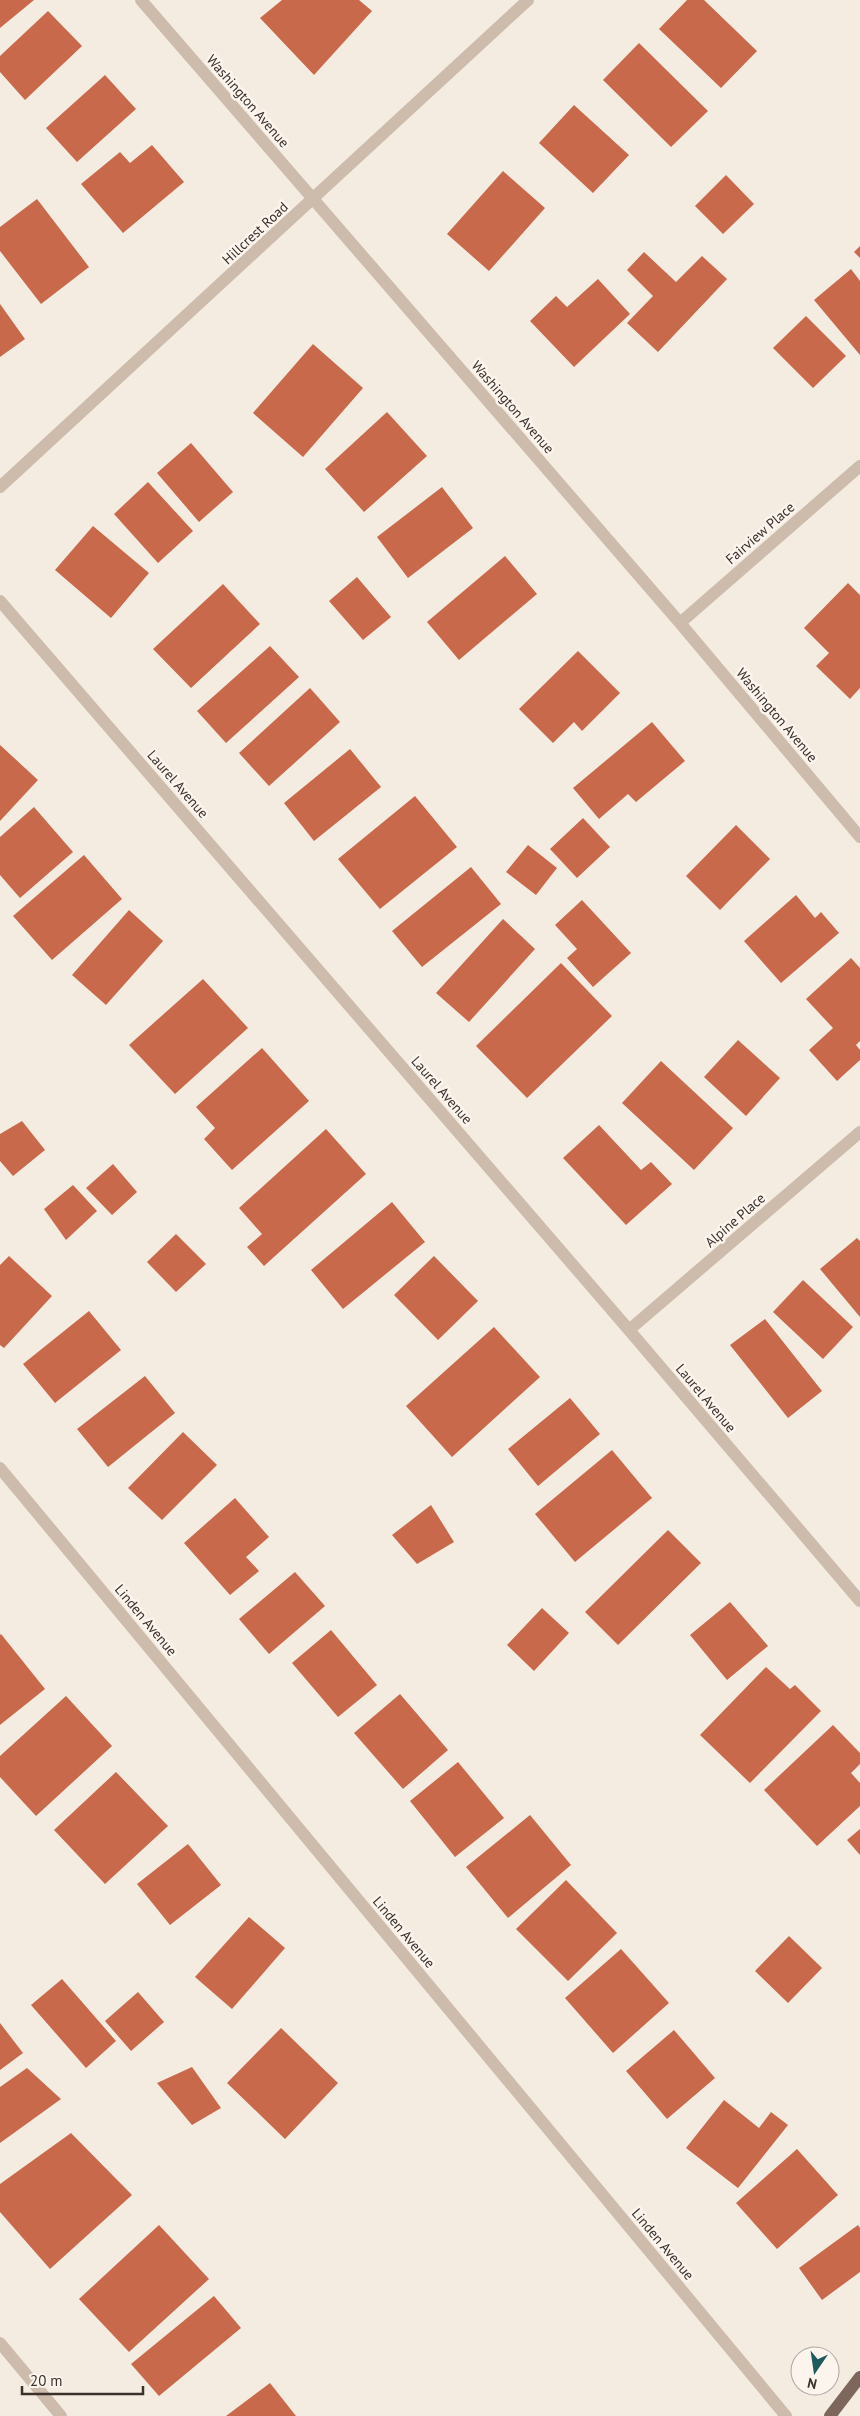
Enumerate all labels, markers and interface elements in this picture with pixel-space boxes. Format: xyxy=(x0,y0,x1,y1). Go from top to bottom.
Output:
street label: Washington Avenue xyxy=(203,51,293,151)
street label: Hillcrest Road xyxy=(218,198,292,268)
street label: Washington Avenue xyxy=(468,357,558,457)
street label: Fairview Place xyxy=(722,498,798,568)
street label: Washington Avenue xyxy=(732,664,822,766)
street label: Laurel Avenue xyxy=(144,746,212,822)
street label: Laurel Avenue xyxy=(408,1052,476,1128)
street label: Alpine Place xyxy=(701,1189,769,1251)
street label: Laurel Avenue xyxy=(672,1360,740,1436)
street label: Linden Avenue xyxy=(111,1581,181,1659)
street label: Linden Avenue xyxy=(369,1893,439,1971)
street label: Linden Avenue xyxy=(628,2205,698,2283)
north arrow xyxy=(790,2346,840,2396)
scale bar xyxy=(22,2364,144,2396)
text: 20 m xyxy=(30,2371,63,2390)
text: N xyxy=(806,2374,819,2393)

